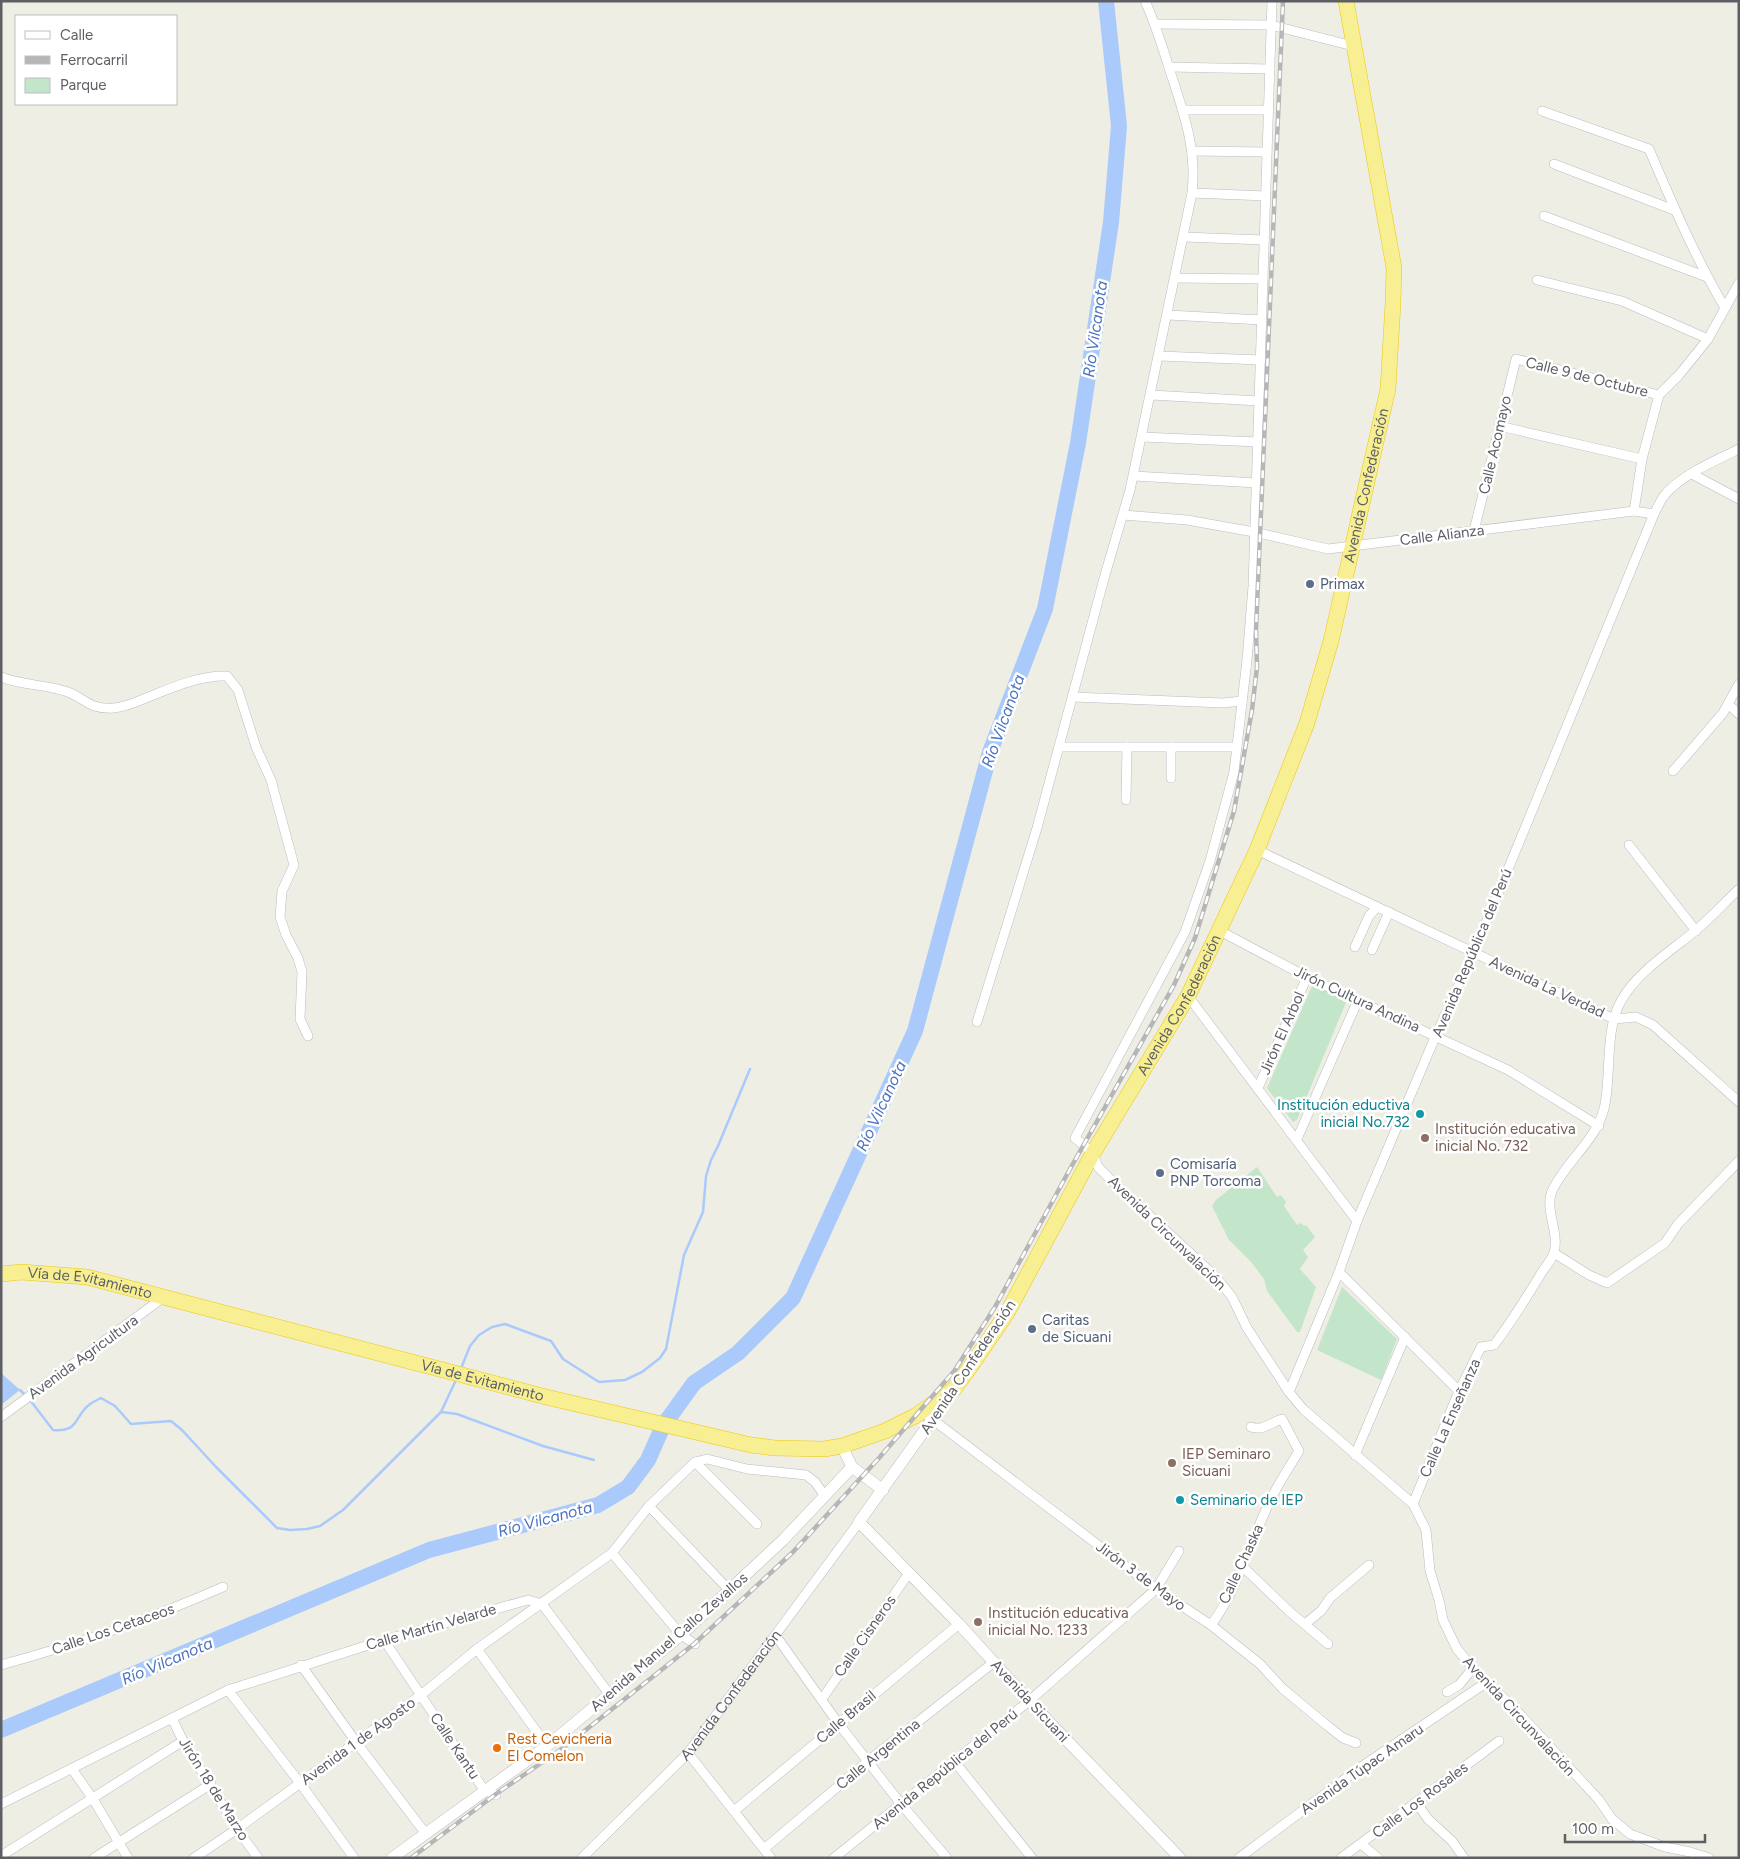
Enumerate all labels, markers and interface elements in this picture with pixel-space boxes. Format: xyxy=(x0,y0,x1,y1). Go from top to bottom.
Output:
legend xyxy=(15,15,178,105)
text: Calle xyxy=(60,26,93,44)
text: Ferrocarril xyxy=(60,51,128,69)
text: Parque xyxy=(60,76,107,94)
water label: Río Vilcanota xyxy=(1079,280,1111,378)
street label: Calle 9 de Octubre xyxy=(1524,353,1650,401)
street label: Calle Acomayo xyxy=(1475,394,1515,496)
street label: Avenida Confederación xyxy=(1340,406,1392,564)
street label: Calle Alianza xyxy=(1399,521,1485,549)
place label: Primax xyxy=(1320,575,1365,593)
marker: Primax xyxy=(1304,578,1316,590)
water label: Río Vilcanota xyxy=(977,672,1029,770)
street label: Avenida República del Perú xyxy=(1428,866,1516,1040)
street label: Avenida Confederación xyxy=(1133,932,1225,1079)
street label: Avenida La Verdad xyxy=(1486,952,1608,1022)
street label: Jirón Cultura Andina xyxy=(1291,962,1423,1036)
street label: Jirón El Arbol xyxy=(1256,989,1308,1077)
water label: Río Vilcanota xyxy=(852,1058,910,1154)
place label: Institución eductiva inicial No.732 xyxy=(1277,1096,1410,1131)
marker: Institución eductiva inicial No.732 xyxy=(1414,1108,1426,1120)
place label: Institución educativa inicial No. 732 xyxy=(1435,1120,1576,1155)
marker: Institución educativa inicial No. 732 xyxy=(1419,1132,1431,1144)
place label: Comisaría PNP Torcoma xyxy=(1170,1155,1261,1190)
marker: Comisaría PNP Torcoma xyxy=(1154,1167,1166,1179)
street label: Avenida Circunvalación xyxy=(1104,1172,1230,1294)
street label: Vía de Evitamiento xyxy=(27,1264,154,1303)
street label: Avenida Confederación xyxy=(916,1297,1020,1437)
street label: Avenida Agricultura xyxy=(24,1311,142,1403)
place label: Caritas de Sicuani xyxy=(1042,1311,1111,1346)
marker: Caritas de Sicuani xyxy=(1026,1323,1038,1335)
street label: Vía de Evitamiento xyxy=(419,1356,546,1405)
street label: Calle La Enseñanza xyxy=(1416,1356,1484,1480)
place label: IEP Seminaro Sicuani xyxy=(1182,1445,1271,1480)
marker: IEP Seminaro Sicuani xyxy=(1166,1457,1178,1469)
place label: Seminario de IEP xyxy=(1190,1491,1303,1509)
marker: Seminario de IEP xyxy=(1174,1494,1186,1506)
water label: Río Vilcanota xyxy=(496,1497,594,1541)
street label: Calle Chaska xyxy=(1215,1521,1267,1607)
street label: Jirón 3 de Mayo xyxy=(1093,1537,1190,1615)
street label: Avenida Manuel Callo Zevallos xyxy=(587,1569,751,1715)
street label: Calle Cisneros xyxy=(830,1592,900,1680)
street label: Calle Los Cetaceos xyxy=(49,1600,177,1658)
street label: Calle Martín Velarde xyxy=(364,1600,498,1654)
place label: Institución educativa inicial No. 1233 xyxy=(988,1604,1129,1639)
marker: Institución educativa inicial No. 1233 xyxy=(972,1616,984,1628)
street label: Avenida Confederación xyxy=(677,1626,785,1764)
water label: Río Vilcanota xyxy=(119,1633,215,1689)
street label: Avenida Circunvalación xyxy=(1459,1653,1579,1779)
street label: Avenida Sicuani xyxy=(987,1656,1073,1746)
street label: Calle Brasil xyxy=(812,1687,880,1747)
street label: Avenida 1 de Agosto xyxy=(297,1693,419,1789)
street label: Avenida República del Perú xyxy=(869,1705,1021,1833)
street label: Calle Kantu xyxy=(426,1709,484,1783)
street label: Calle Argentina xyxy=(832,1715,924,1793)
street label: Avenida Túpac Amaru xyxy=(1297,1720,1427,1818)
place label: Rest Cevicheria El Comelon xyxy=(507,1730,612,1765)
street label: Jirón 18 de Marzo xyxy=(175,1734,253,1844)
marker: Rest Cevicheria El Comelon xyxy=(491,1742,503,1754)
street label: Calle Los Rosales xyxy=(1369,1758,1471,1842)
scale bar xyxy=(1565,1812,1705,1844)
text: 100 m xyxy=(1572,1820,1614,1838)

